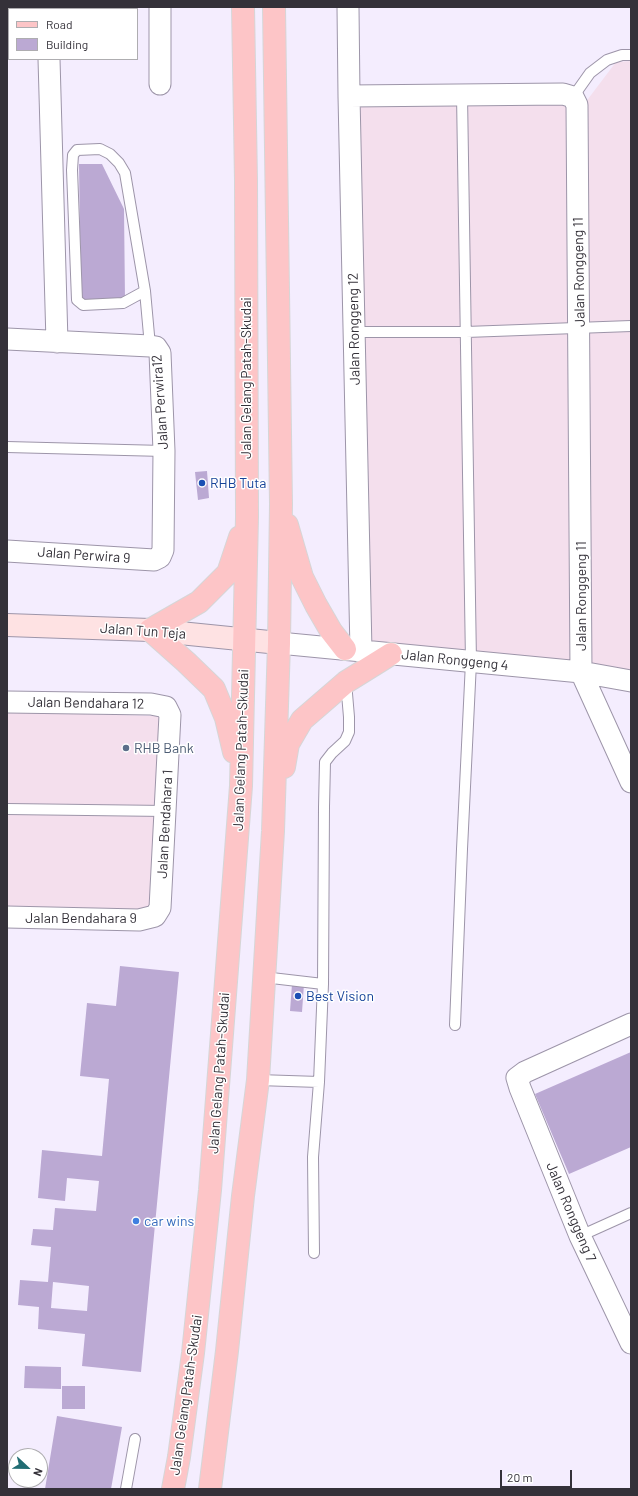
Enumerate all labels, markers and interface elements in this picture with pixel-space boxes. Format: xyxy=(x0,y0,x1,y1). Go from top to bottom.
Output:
legend xyxy=(8,8,138,60)
text: Road xyxy=(46,17,73,31)
text: Building xyxy=(46,37,88,51)
street label: Jalan Ronggeng 11 xyxy=(570,217,588,327)
street label: Jalan Ronggeng 12 xyxy=(345,273,363,385)
street label: Jalan Gelang Patah-Skudai xyxy=(238,297,254,459)
street label: Jalan Perwira12 xyxy=(148,354,172,450)
place label: RHB Tuta xyxy=(210,475,266,491)
marker: RHB Tuta xyxy=(197,478,207,488)
street label: Jalan Ronggeng 11 xyxy=(573,541,589,651)
street label: Jalan Perwira 9 xyxy=(37,543,131,567)
street label: Jalan Tun Teja xyxy=(99,620,187,642)
street label: Jalan Ronggeng 4 xyxy=(401,646,509,674)
street label: Jalan Gelang Patah-Skudai xyxy=(230,669,252,831)
street label: Jalan Bendahara 12 xyxy=(28,694,144,712)
place label: RHB Bank xyxy=(134,740,194,756)
marker: RHB Bank xyxy=(121,743,131,753)
street label: Jalan Bendahara 1 xyxy=(154,769,176,879)
street label: Jalan Bendahara 9 xyxy=(25,910,137,926)
place label: Best Vision xyxy=(306,988,374,1004)
marker: Best Vision xyxy=(293,991,303,1001)
street label: Jalan Gelang Patah-Skudai xyxy=(205,992,233,1154)
street label: Jalan Ronggeng 7 xyxy=(542,1160,600,1264)
place label: car wins xyxy=(144,1213,194,1229)
marker: car wins xyxy=(131,1216,141,1226)
street label: Jalan Gelang Patah-Skudai xyxy=(166,1314,206,1476)
north arrow xyxy=(8,1448,48,1488)
scale bar xyxy=(502,1462,574,1488)
text: N xyxy=(31,1466,46,1478)
text: 20 m xyxy=(507,1470,533,1484)

